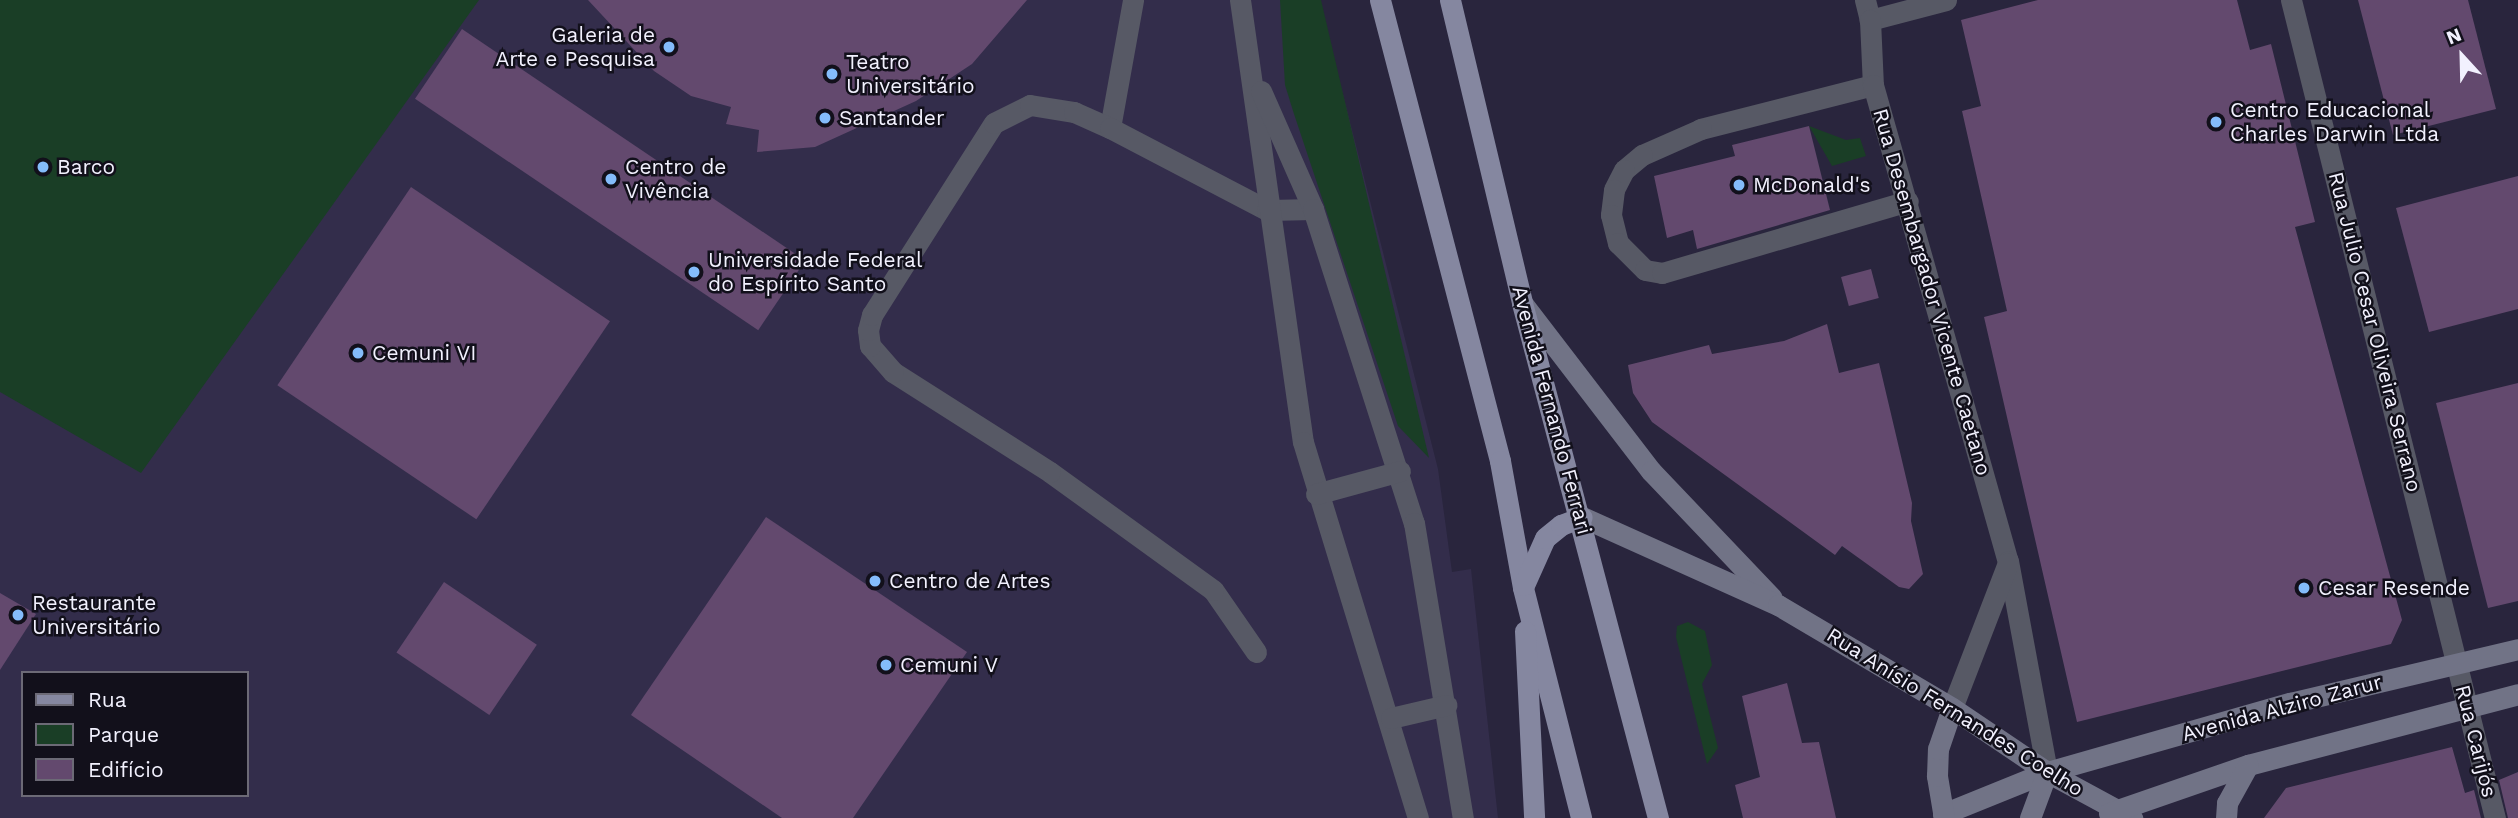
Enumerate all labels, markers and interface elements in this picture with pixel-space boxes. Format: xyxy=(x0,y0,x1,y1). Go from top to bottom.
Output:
north arrow xyxy=(2427,21,2497,91)
place label: Galeria de Arte e Pesquisa xyxy=(495,22,655,72)
text: N xyxy=(2443,23,2465,49)
marker: Galeria de Arte e Pesquisa xyxy=(661,39,677,55)
place label: Teatro Universitário xyxy=(846,49,975,99)
marker: Teatro Universitário xyxy=(824,66,840,82)
place label: Centro Educacional Charles Darwin Ltda xyxy=(2230,97,2439,147)
place label: Santander xyxy=(839,105,945,131)
street label: Rua Desembargador Vicente Caetano xyxy=(1867,105,1997,479)
marker: Santander xyxy=(817,110,833,126)
marker: Centro Educacional Charles Darwin Ltda xyxy=(2208,114,2224,130)
place label: Barco xyxy=(57,154,115,180)
place label: Centro de Vivência xyxy=(625,154,726,204)
marker: Barco xyxy=(35,159,51,175)
street label: Rua Julio Cesar Oliveira Serrano xyxy=(2323,168,2427,496)
marker: Centro de Vivência xyxy=(603,171,619,187)
place label: McDonald's xyxy=(1753,172,1870,198)
marker: McDonald's xyxy=(1731,177,1747,193)
place label: Universidade Federal do Espírito Santo xyxy=(708,247,922,297)
marker: Universidade Federal do Espírito Santo xyxy=(686,264,702,280)
street label: Avenida Fernando Ferrari xyxy=(1507,283,1597,537)
place label: Cemuni VI xyxy=(372,340,477,366)
marker: Cemuni VI xyxy=(350,345,366,361)
place label: Centro de Artes xyxy=(889,568,1051,594)
marker: Centro de Artes xyxy=(867,573,883,589)
place label: Cesar Resende xyxy=(2318,575,2470,601)
marker: Cesar Resende xyxy=(2296,580,2312,596)
place label: Restaurante Universitário xyxy=(32,590,161,640)
marker: Restaurante Universitário xyxy=(10,607,26,623)
street label: Rua Anísio Fernandes Coelho xyxy=(1821,622,2089,802)
place label: Cemuni V xyxy=(900,652,999,678)
marker: Cemuni V xyxy=(878,657,894,673)
street label: Avenida Alziro Zarur xyxy=(2179,669,2385,747)
legend xyxy=(21,671,248,797)
street label: Rua Carijós xyxy=(2450,682,2502,800)
text: Rua xyxy=(88,687,127,712)
text: Parque xyxy=(88,722,159,747)
text: Edifício xyxy=(88,757,164,782)

